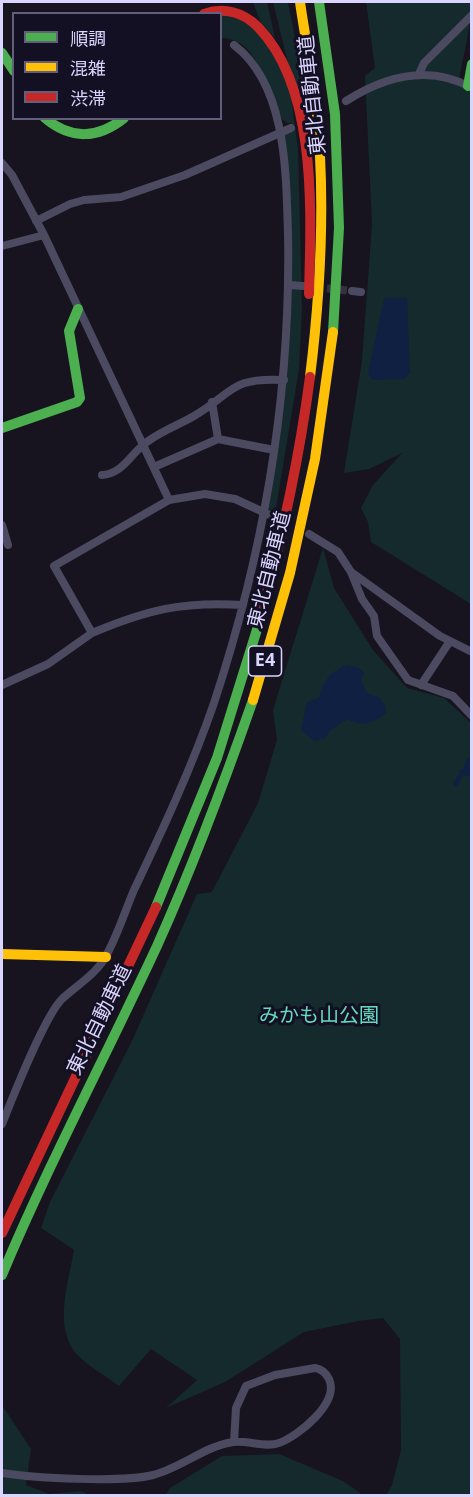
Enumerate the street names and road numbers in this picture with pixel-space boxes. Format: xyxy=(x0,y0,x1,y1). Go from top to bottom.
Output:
street label: 東北自動車道 xyxy=(295,34,331,156)
street label: 東北自動車道 xyxy=(244,509,296,631)
road number: E4 xyxy=(248,646,282,676)
street label: 東北自動車道 xyxy=(63,961,137,1079)

